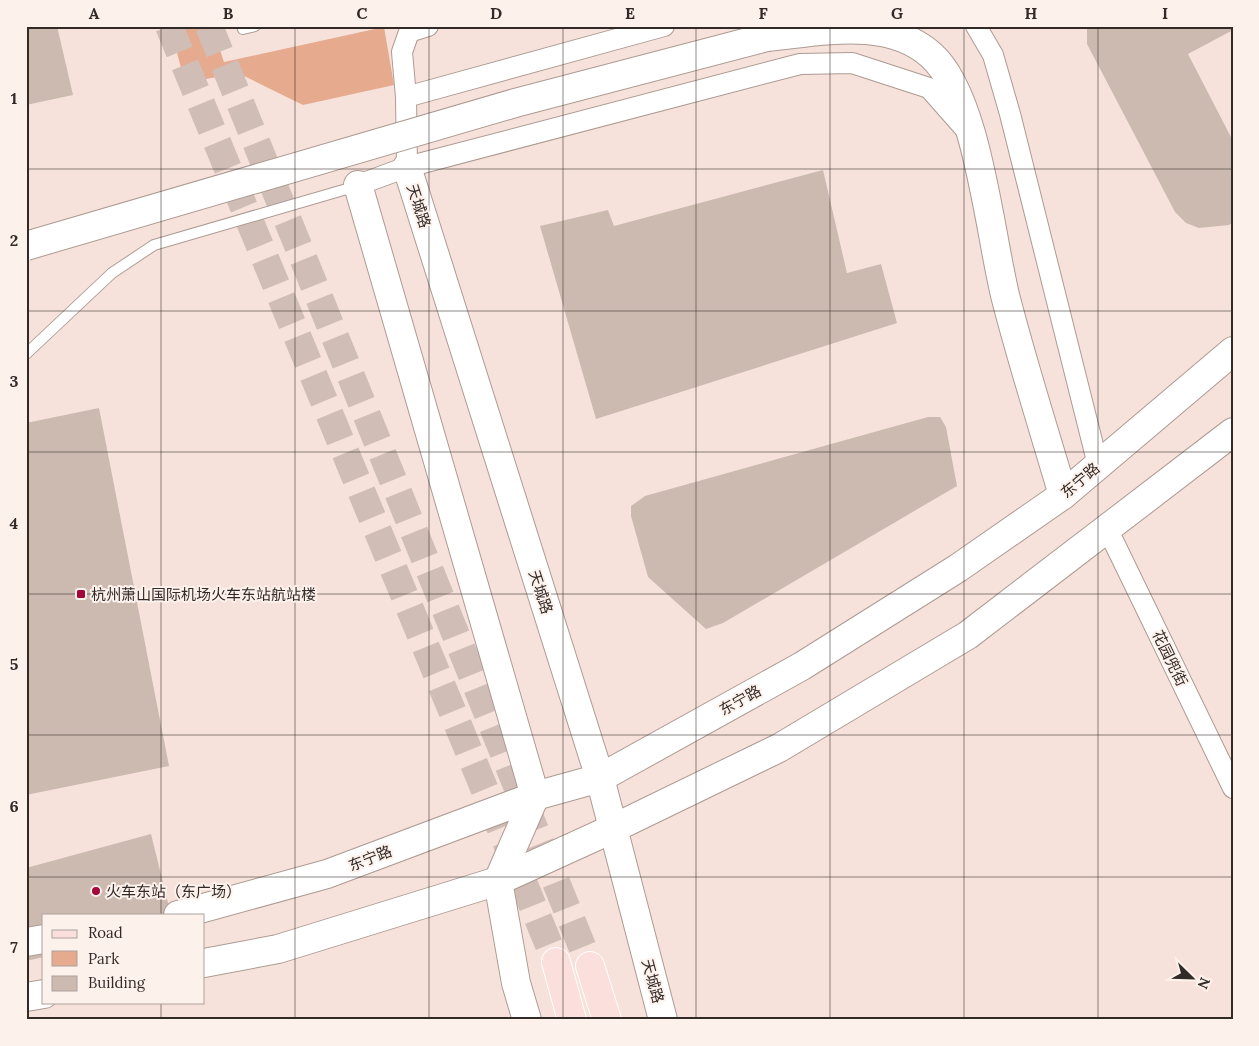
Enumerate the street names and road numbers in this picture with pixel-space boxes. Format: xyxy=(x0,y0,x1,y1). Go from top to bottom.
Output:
street label: 天城路 xyxy=(403,182,435,230)
street label: 东宁路 xyxy=(1057,458,1103,502)
street label: 天城路 xyxy=(525,568,557,616)
street label: 花园兜街 xyxy=(1148,627,1192,689)
street label: 东宁路 xyxy=(716,681,764,719)
street label: 东宁路 xyxy=(346,841,394,875)
street label: 天城路 xyxy=(638,957,668,1005)

